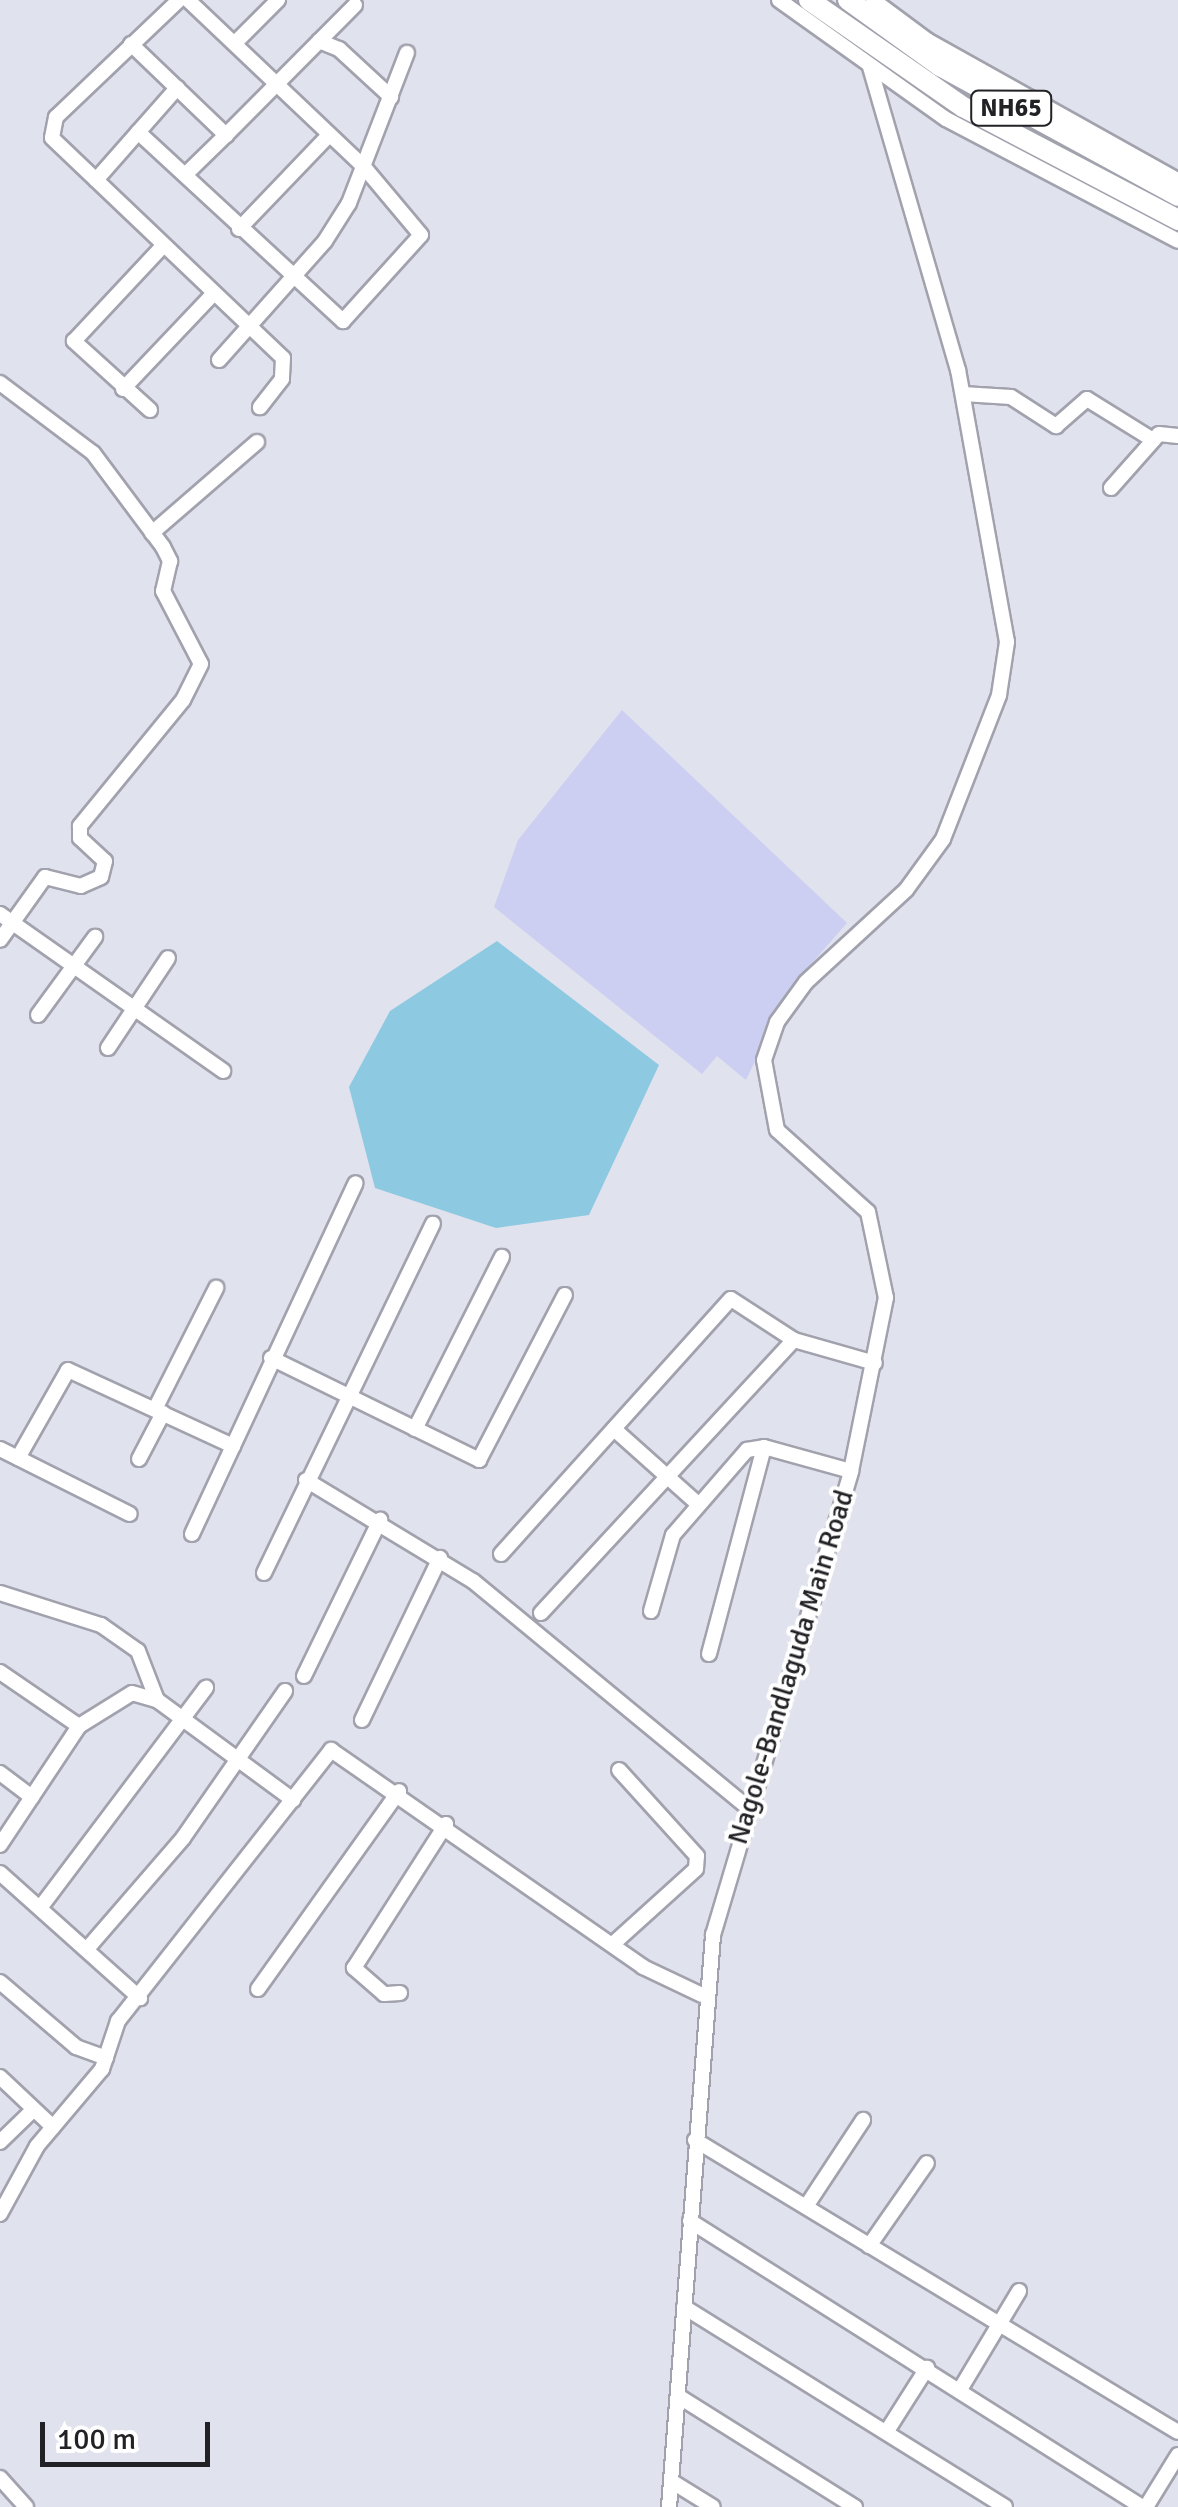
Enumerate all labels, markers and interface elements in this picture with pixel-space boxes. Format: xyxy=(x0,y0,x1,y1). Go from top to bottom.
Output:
road number: NH65 xyxy=(968,88,1054,128)
street label: Nagole-Bandlaguda Main Road xyxy=(721,1486,861,1848)
scale bar xyxy=(45,2402,215,2464)
text: 100 m xyxy=(57,2421,136,2458)

